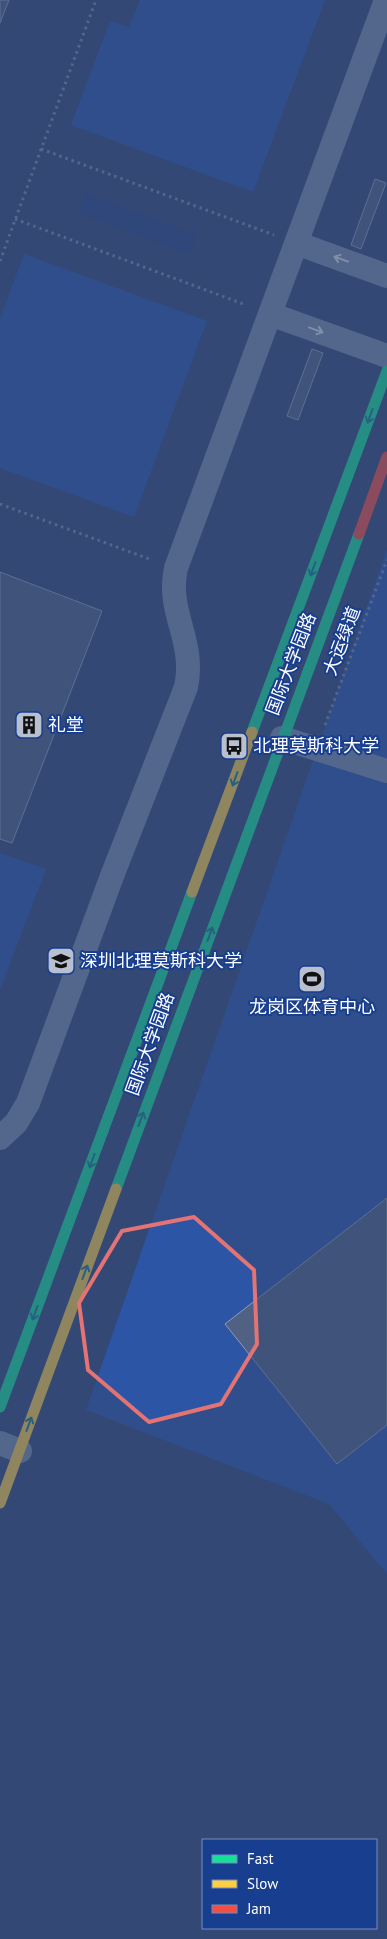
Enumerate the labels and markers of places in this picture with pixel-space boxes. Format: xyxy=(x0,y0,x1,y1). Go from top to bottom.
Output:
building icon: 礼堂 xyxy=(14,710,44,740)
place label: 礼堂 xyxy=(48,713,84,736)
bus stop icon: 北理莫斯科大学 xyxy=(219,731,249,761)
place label: 北理莫斯科大学 xyxy=(253,734,379,757)
school or university icon: 深圳北理莫斯科大学 xyxy=(46,946,76,976)
place label: 深圳北理莫斯科大学 xyxy=(80,949,242,972)
sports icon: 龙岗区体育中心 xyxy=(297,964,327,994)
place label: 龙岗区体育中心 xyxy=(249,995,375,1018)

